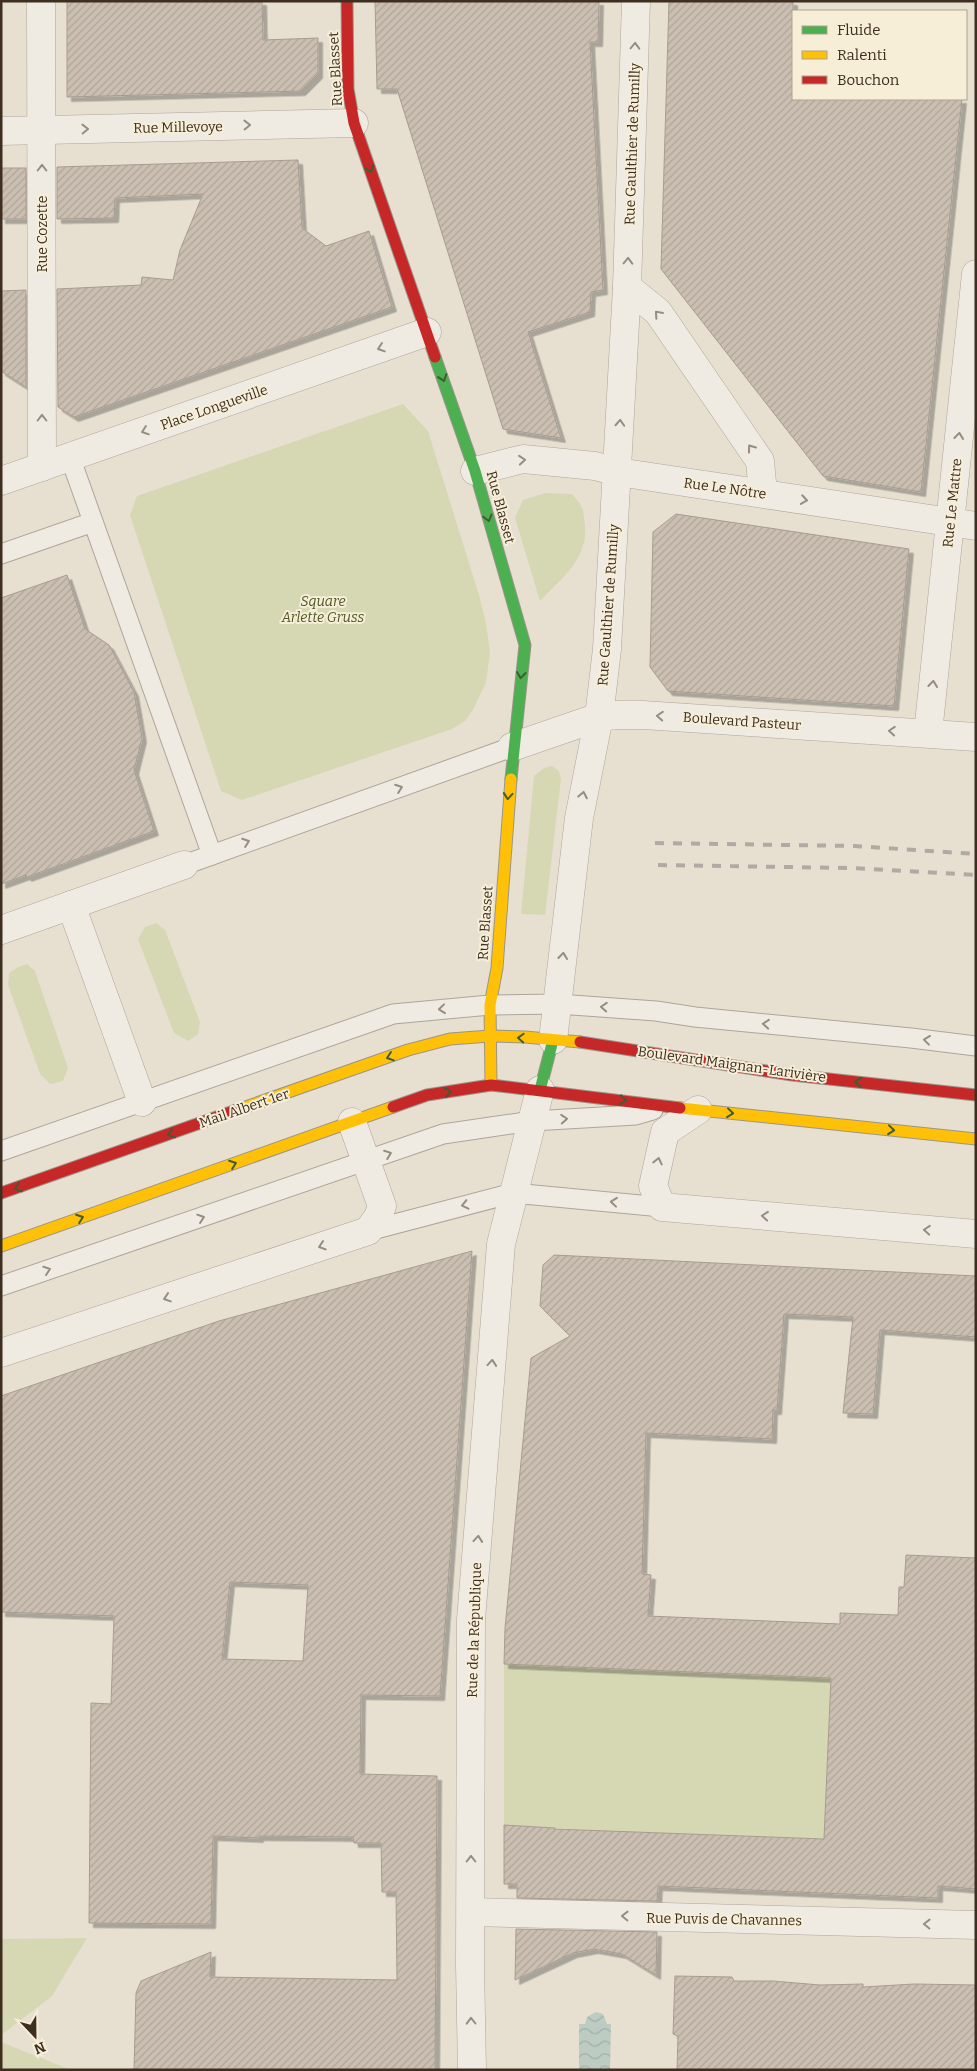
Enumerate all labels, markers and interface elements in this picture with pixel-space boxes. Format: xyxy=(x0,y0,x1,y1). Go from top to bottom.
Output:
legend xyxy=(792,10,967,100)
text: Fluide xyxy=(837,21,880,39)
street label: Rue Blasset xyxy=(325,31,346,107)
one-way arrow xyxy=(630,41,640,49)
text: Ralenti xyxy=(837,46,887,64)
street label: Rue Gaulthier de Rumilly xyxy=(621,62,644,225)
text: Bouchon xyxy=(837,71,900,89)
street label: Rue Millevoye xyxy=(133,118,223,137)
one-way arrow xyxy=(244,120,252,130)
one-way arrow xyxy=(82,124,89,134)
one-way arrow xyxy=(37,164,47,172)
one-way arrow xyxy=(364,164,374,173)
street label: Rue Cozette xyxy=(34,196,51,272)
one-way arrow xyxy=(622,256,633,264)
one-way arrow xyxy=(655,311,664,320)
one-way arrow xyxy=(377,342,385,352)
one-way arrow xyxy=(437,373,447,382)
street label: Place Longueville xyxy=(158,381,270,434)
one-way arrow xyxy=(37,414,47,422)
one-way arrow xyxy=(615,419,626,427)
one-way arrow xyxy=(141,425,150,435)
one-way arrow xyxy=(953,431,964,439)
one-way arrow xyxy=(748,444,757,453)
one-way arrow xyxy=(519,455,527,466)
street label: Rue Le Mattre xyxy=(939,458,966,549)
street label: Rue Blasset xyxy=(483,469,518,545)
street label: Rue Le Nôtre xyxy=(682,474,768,503)
one-way arrow xyxy=(800,494,809,504)
one-way arrow xyxy=(482,513,492,521)
street label: Rue Gaulthier de Rumilly xyxy=(594,523,623,687)
park label: Square Arlette Gruss xyxy=(281,593,365,626)
one-way arrow xyxy=(516,671,527,679)
one-way arrow xyxy=(927,680,938,688)
street label: Boulevard Pasteur xyxy=(682,709,802,734)
one-way arrow xyxy=(656,710,664,721)
one-way arrow xyxy=(888,725,896,736)
one-way arrow xyxy=(394,784,403,794)
one-way arrow xyxy=(578,791,588,800)
one-way arrow xyxy=(503,792,514,800)
one-way arrow xyxy=(241,838,250,848)
street label: Rue Blasset xyxy=(474,885,497,961)
one-way arrow xyxy=(558,952,569,960)
one-way arrow xyxy=(600,1002,608,1013)
one-way arrow xyxy=(438,1004,446,1015)
one-way arrow xyxy=(761,1019,769,1030)
one-way arrow xyxy=(517,1032,525,1043)
one-way arrow xyxy=(923,1035,931,1046)
street label: Boulevard Maignan-Larivière xyxy=(637,1043,827,1086)
one-way arrow xyxy=(387,1051,395,1061)
one-way arrow xyxy=(853,1077,861,1088)
street label: Mail Albert 1er xyxy=(197,1085,291,1132)
one-way arrow xyxy=(445,1087,453,1098)
one-way arrow xyxy=(620,1094,628,1105)
one-way arrow xyxy=(726,1107,734,1118)
one-way arrow xyxy=(560,1114,568,1125)
one-way arrow xyxy=(888,1124,896,1135)
one-way arrow xyxy=(167,1128,176,1138)
one-way arrow xyxy=(383,1150,392,1160)
one-way arrow xyxy=(652,1156,663,1165)
one-way arrow xyxy=(229,1160,237,1170)
one-way arrow xyxy=(14,1182,23,1192)
one-way arrow xyxy=(609,1196,617,1207)
one-way arrow xyxy=(461,1199,470,1210)
one-way arrow xyxy=(761,1210,769,1221)
one-way arrow xyxy=(75,1214,84,1224)
one-way arrow xyxy=(197,1214,205,1224)
one-way arrow xyxy=(923,1224,931,1235)
one-way arrow xyxy=(318,1240,326,1250)
one-way arrow xyxy=(43,1266,51,1276)
one-way arrow xyxy=(164,1292,172,1302)
one-way arrow xyxy=(486,1359,497,1367)
one-way arrow xyxy=(472,1535,483,1543)
street label: Rue de la République xyxy=(464,1562,485,1698)
one-way arrow xyxy=(466,1854,476,1862)
street label: Rue Puvis de Chavannes xyxy=(646,1910,802,1929)
one-way arrow xyxy=(620,1911,628,1921)
one-way arrow xyxy=(923,1918,931,1929)
north arrow xyxy=(10,2011,60,2061)
one-way arrow xyxy=(466,2017,476,2024)
text: N xyxy=(31,2038,48,2058)

